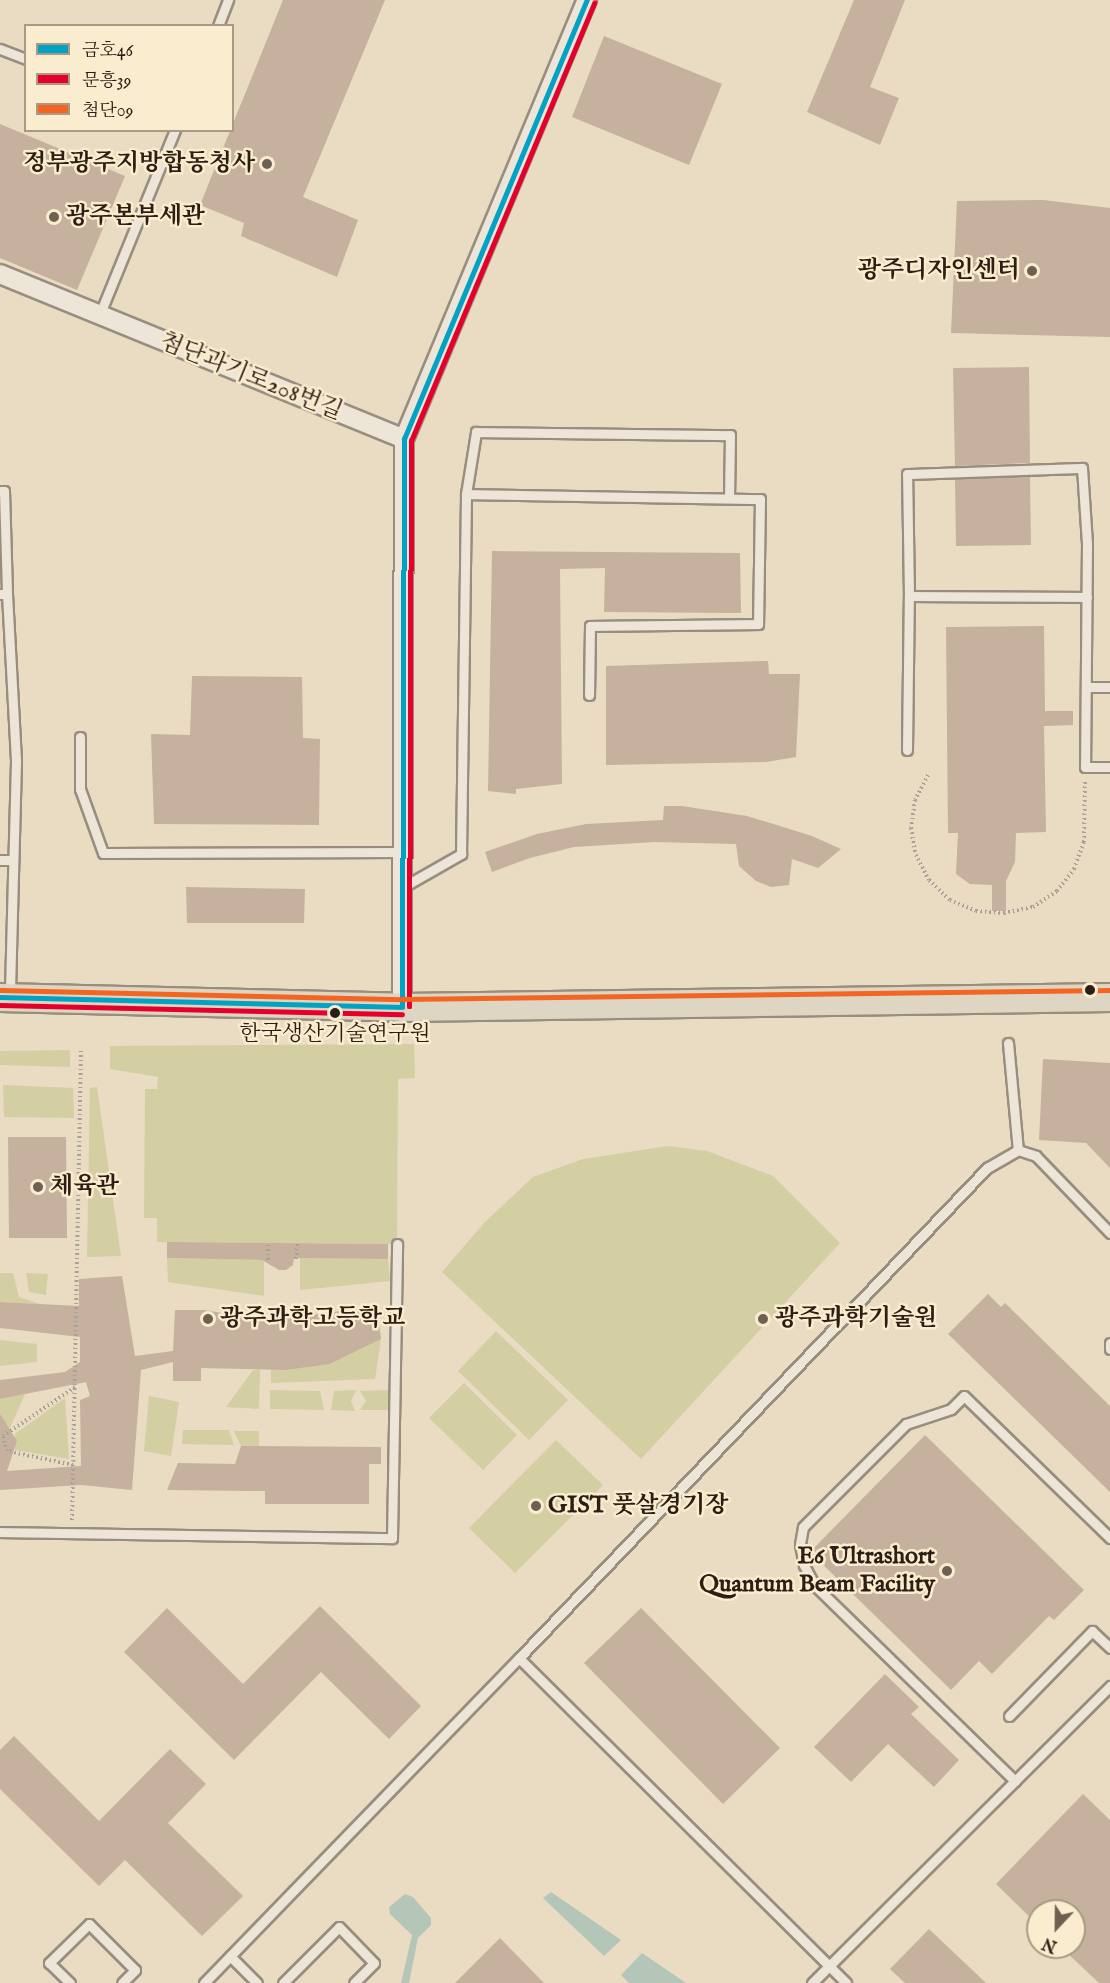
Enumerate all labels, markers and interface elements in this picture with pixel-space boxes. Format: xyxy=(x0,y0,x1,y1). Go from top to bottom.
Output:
legend xyxy=(24,24,234,132)
text: 금호46 xyxy=(82,40,133,63)
text: 문흥39 xyxy=(82,70,131,93)
text: 첨단09 xyxy=(82,100,133,123)
place label: 정부광주지방합동청사 xyxy=(23,150,255,178)
marker: 정부광주지방합동청사 xyxy=(260,157,274,171)
place label: 광주본부세관 xyxy=(66,203,205,231)
marker: 광주본부세관 xyxy=(47,210,61,224)
place label: 광주디자인센터 xyxy=(858,257,1020,285)
marker: 광주디자인센터 xyxy=(1025,264,1039,278)
street label: 첨단과기로208번길 xyxy=(155,327,347,427)
unlabelled marker xyxy=(1084,984,1096,996)
marker: 한국생산기술연구원 xyxy=(329,1007,341,1019)
place label: 한국생산기술연구원 xyxy=(239,1022,431,1048)
place label: 체육관 xyxy=(50,1173,120,1201)
marker: 체육관 xyxy=(31,1180,45,1194)
place label: 광주과학고등학교 xyxy=(220,1305,405,1333)
place label: 광주과학기술원 xyxy=(775,1305,937,1333)
marker: 광주과학고등학교 xyxy=(201,1312,215,1326)
marker: 광주과학기술원 xyxy=(756,1312,770,1326)
place label: GIST 풋살경기장 xyxy=(548,1492,728,1520)
marker: GIST 풋살경기장 xyxy=(529,1499,543,1513)
place label: E6 Ultrashort Quantum Beam Facility xyxy=(699,1543,935,1599)
marker: E6 Ultrashort Quantum Beam Facility xyxy=(940,1564,954,1578)
north arrow xyxy=(1026,1899,1086,1959)
text: N xyxy=(1040,1932,1060,1956)

